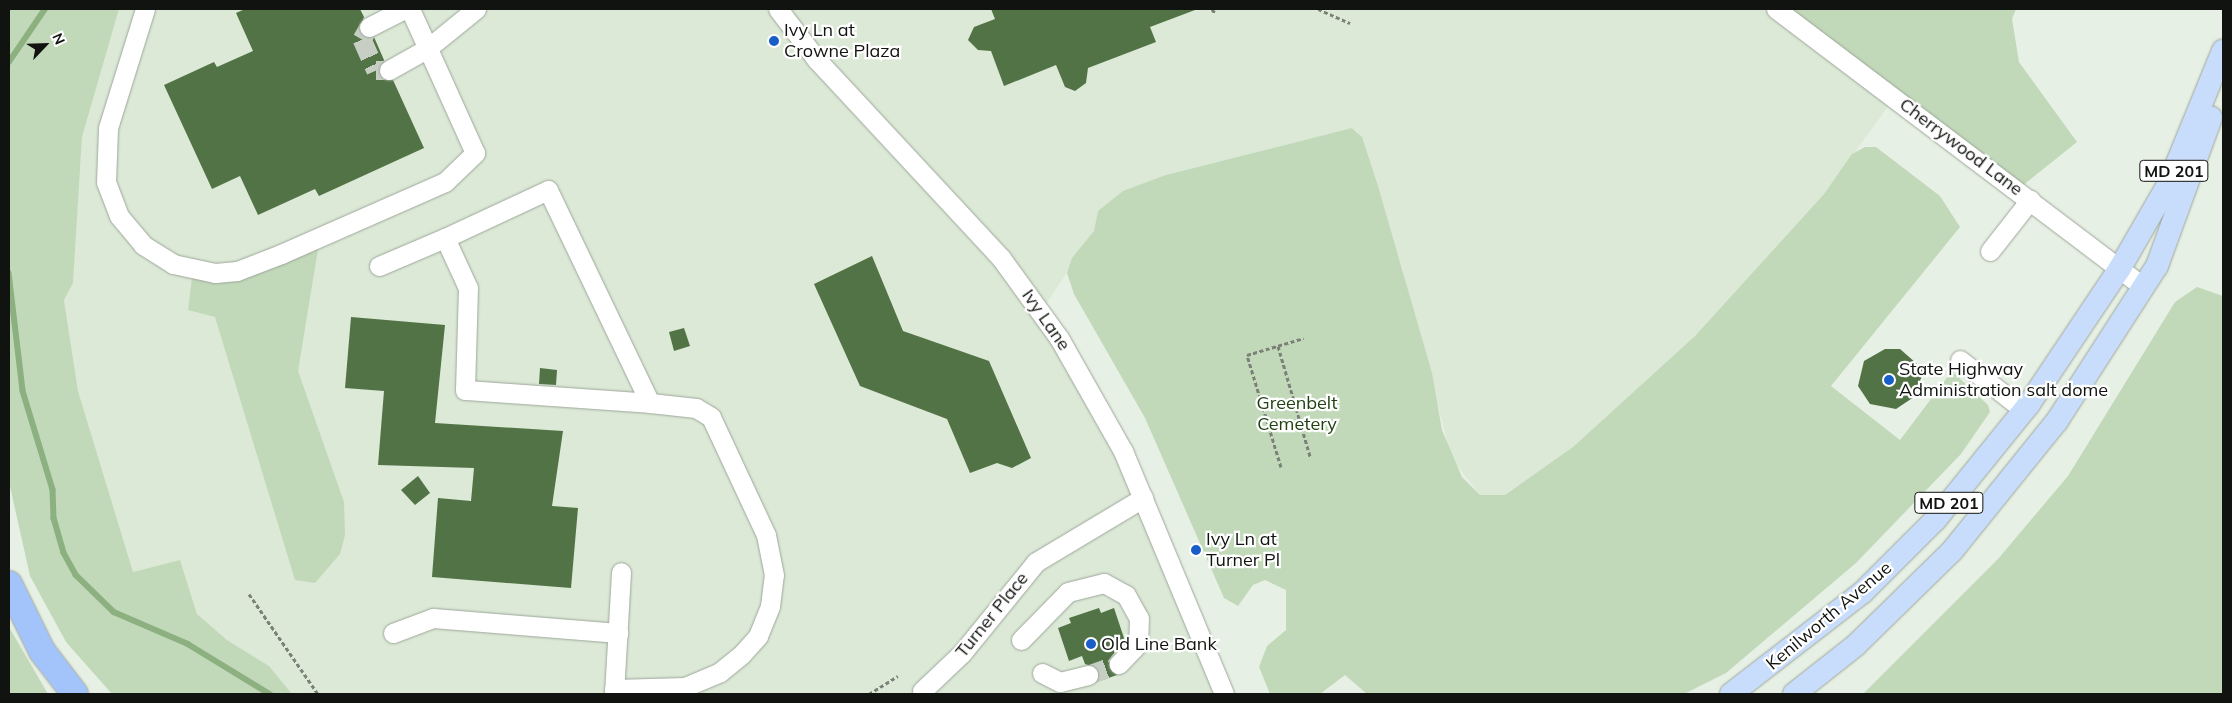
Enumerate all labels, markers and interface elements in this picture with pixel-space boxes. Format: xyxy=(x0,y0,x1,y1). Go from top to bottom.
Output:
north arrow xyxy=(20,20,70,70)
place label: Ivy Ln at Crowne Plaza xyxy=(784,20,900,62)
text: N xyxy=(48,30,69,47)
marker: Ivy Ln at Crowne Plaza xyxy=(768,35,780,47)
street label: Cherrywood Lane xyxy=(1895,94,2027,200)
road number: MD 201 xyxy=(2139,158,2209,185)
street label: Ivy Lane xyxy=(1017,285,1075,355)
place label: State Highway Administration salt dome xyxy=(1899,359,2108,402)
marker: State Highway Administration salt dome xyxy=(1883,374,1895,386)
park label: Greenbelt Cemetery xyxy=(1257,393,1337,436)
road number: MD 201 xyxy=(1914,489,1984,516)
place label: Ivy Ln at Turner Pl xyxy=(1206,529,1280,572)
marker: Ivy Ln at Turner Pl xyxy=(1190,544,1202,556)
street label: Kenilworth Avenue xyxy=(1762,557,1896,675)
street label: Turner Place xyxy=(951,568,1033,662)
place label: Old Line Bank xyxy=(1101,633,1217,655)
marker: Old Line Bank xyxy=(1085,638,1097,650)

